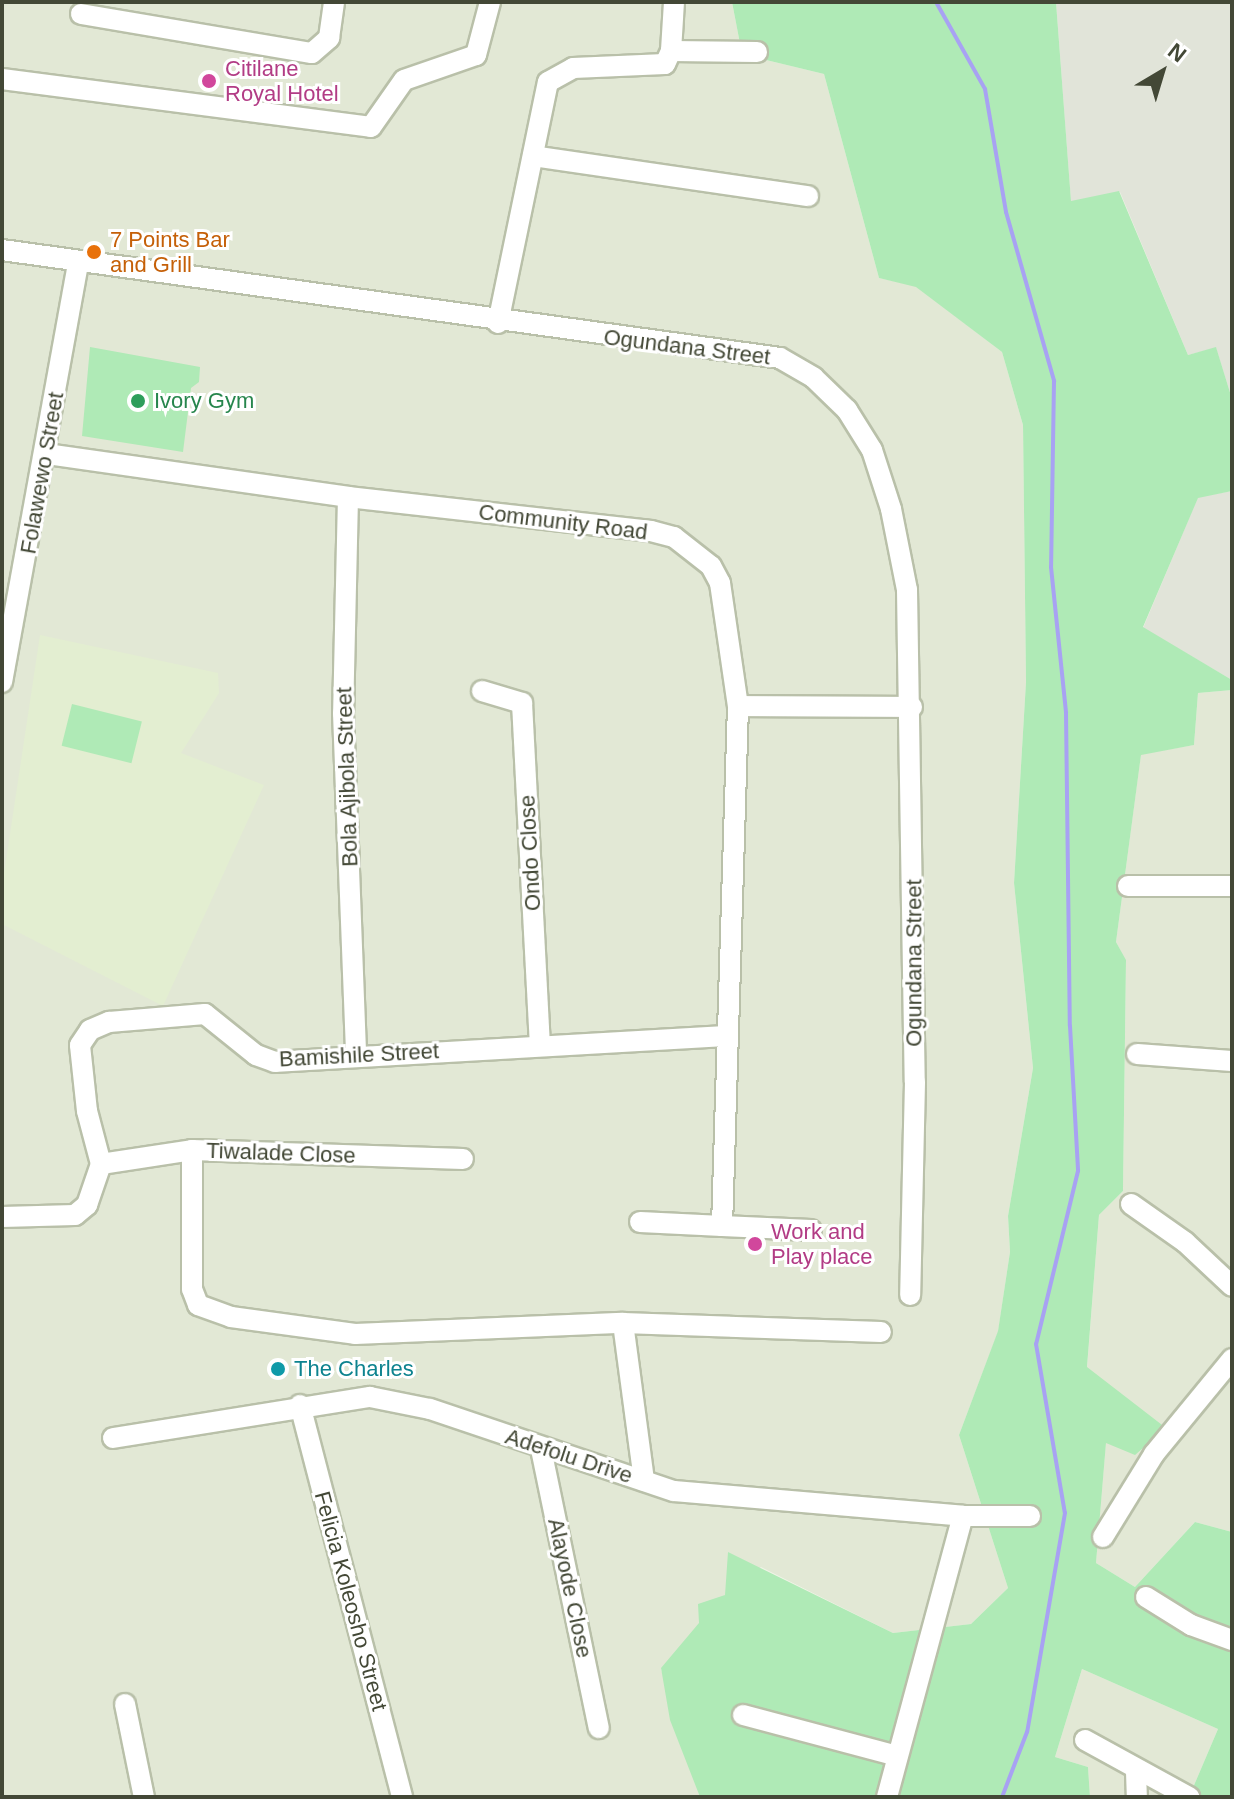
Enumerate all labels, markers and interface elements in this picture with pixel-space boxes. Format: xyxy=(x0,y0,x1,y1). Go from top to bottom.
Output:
north arrow xyxy=(1122,32,1202,112)
text: N xyxy=(1163,38,1191,67)
place label: Citilane Royal Hotel xyxy=(225,55,339,106)
marker: Citilane Royal Hotel xyxy=(200,72,218,90)
place label: 7 Points Bar and Grill xyxy=(110,226,230,278)
marker: 7 Points Bar and Grill xyxy=(85,243,103,261)
street label: Ogundana Street xyxy=(602,324,772,370)
place label: Ivory Gym xyxy=(154,388,254,414)
street label: Folawewo Street xyxy=(15,390,69,556)
marker: Ivory Gym xyxy=(129,392,147,410)
street label: Community Road xyxy=(477,499,649,545)
street label: Bola Ajibola Street xyxy=(331,686,363,868)
street label: Ondo Close xyxy=(514,794,546,912)
street label: Ogundana Street xyxy=(901,879,927,1047)
street label: Bamishile Street xyxy=(278,1038,440,1072)
street label: Tiwalade Close xyxy=(206,1137,356,1169)
place label: Work and Play place xyxy=(771,1218,873,1270)
marker: Work and Play place xyxy=(746,1235,764,1253)
place label: The Charles xyxy=(294,1356,414,1382)
marker: The Charles xyxy=(269,1360,287,1378)
street label: Adefolu Drive xyxy=(502,1423,636,1489)
street label: Felicia Koleosho Street xyxy=(309,1488,393,1714)
street label: Alayode Close xyxy=(542,1516,598,1660)

